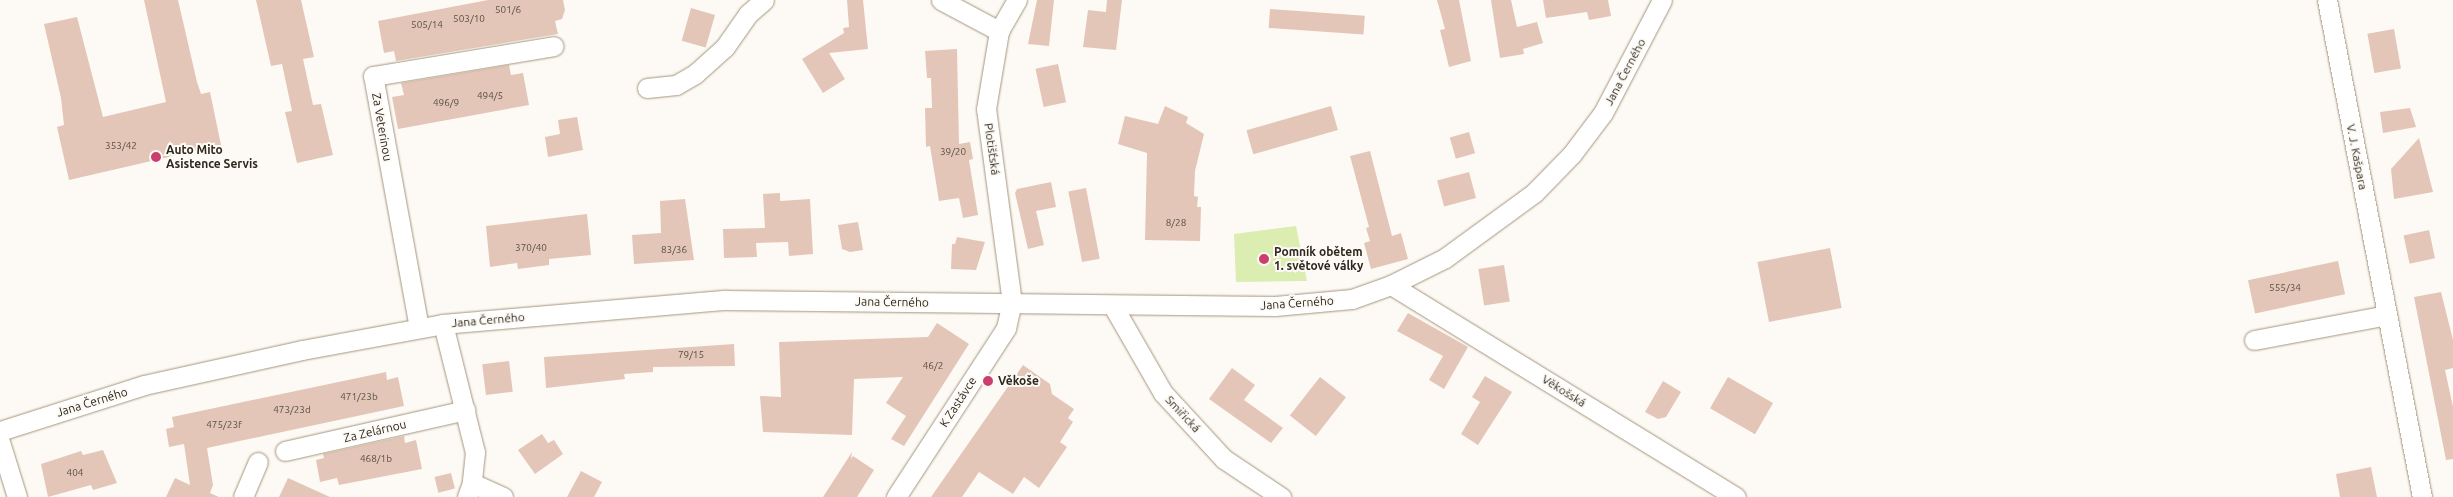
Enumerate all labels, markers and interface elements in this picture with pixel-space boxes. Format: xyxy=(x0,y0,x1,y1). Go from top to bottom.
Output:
house number: 501/6 xyxy=(495,4,521,16)
house number: 503/10 xyxy=(453,13,485,25)
house number: 505/14 xyxy=(411,19,443,31)
street label: Jana Černého xyxy=(1601,36,1649,108)
house number: 494/5 xyxy=(477,90,503,102)
street label: Za Veterinou xyxy=(369,92,395,162)
house number: 496/9 xyxy=(433,97,459,109)
street label: Plotišťská xyxy=(981,122,1003,176)
street label: V. J. Kašpara xyxy=(2344,123,2370,191)
house number: 353/42 xyxy=(105,140,137,152)
place label: Auto Mito Asistence Servis xyxy=(166,143,258,171)
house number: 39/20 xyxy=(940,146,966,158)
marker: Auto Mito Asistence Servis xyxy=(150,151,162,163)
house number: 8/28 xyxy=(1166,217,1186,229)
house number: 370/40 xyxy=(515,242,547,254)
house number: 83/36 xyxy=(661,244,687,256)
place label: Pomník obětem 1. světové války xyxy=(1274,245,1363,273)
marker: Pomník obětem 1. světové války xyxy=(1258,253,1270,265)
house number: 555/34 xyxy=(2269,282,2301,294)
street label: Jana Černého xyxy=(1260,293,1334,313)
street label: Jana Černého xyxy=(855,294,929,310)
street label: Jana Černého xyxy=(451,310,525,330)
house number: 79/15 xyxy=(678,349,704,361)
house number: 46/2 xyxy=(923,360,943,372)
street label: Věkošská xyxy=(1539,372,1589,410)
street label: K Zastávce xyxy=(936,374,980,430)
place label: Věkoše xyxy=(998,374,1039,388)
marker: Věkoše xyxy=(982,375,994,387)
street label: Jana Černého xyxy=(55,384,129,420)
house number: 471/23b xyxy=(340,391,378,403)
street label: Smiřická xyxy=(1162,393,1204,435)
house number: 473/23d xyxy=(273,404,311,416)
street label: Za Zelárnou xyxy=(342,417,408,445)
house number: 475/23f xyxy=(206,419,242,431)
house number: 468/1b xyxy=(360,453,392,465)
house number: 404 xyxy=(67,467,83,479)

